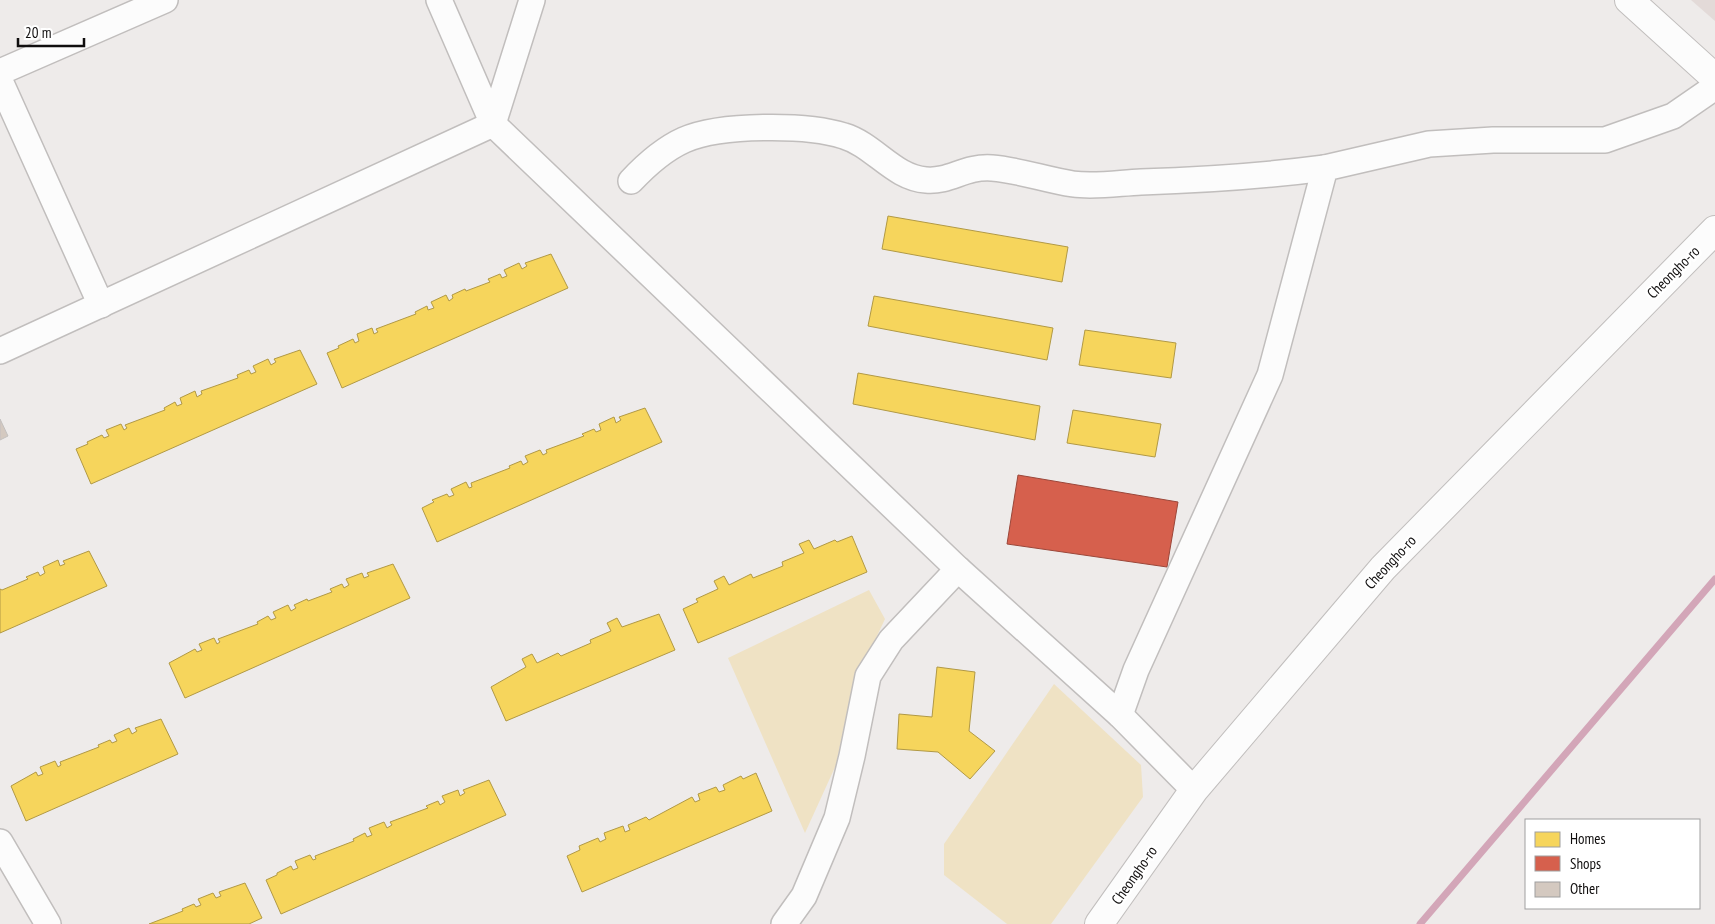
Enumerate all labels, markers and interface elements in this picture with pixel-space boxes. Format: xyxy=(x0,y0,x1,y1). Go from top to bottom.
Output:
scale bar xyxy=(18,15,84,47)
text: 20 m xyxy=(25,23,51,42)
street label: Cheongho-ro xyxy=(1643,242,1703,302)
street label: Cheongho-ro xyxy=(1360,531,1420,593)
legend xyxy=(1525,819,1700,909)
text: Homes xyxy=(1570,829,1606,848)
street label: Cheongho-ro xyxy=(1107,842,1161,908)
text: Shops xyxy=(1570,854,1601,873)
text: Other xyxy=(1570,879,1600,898)

